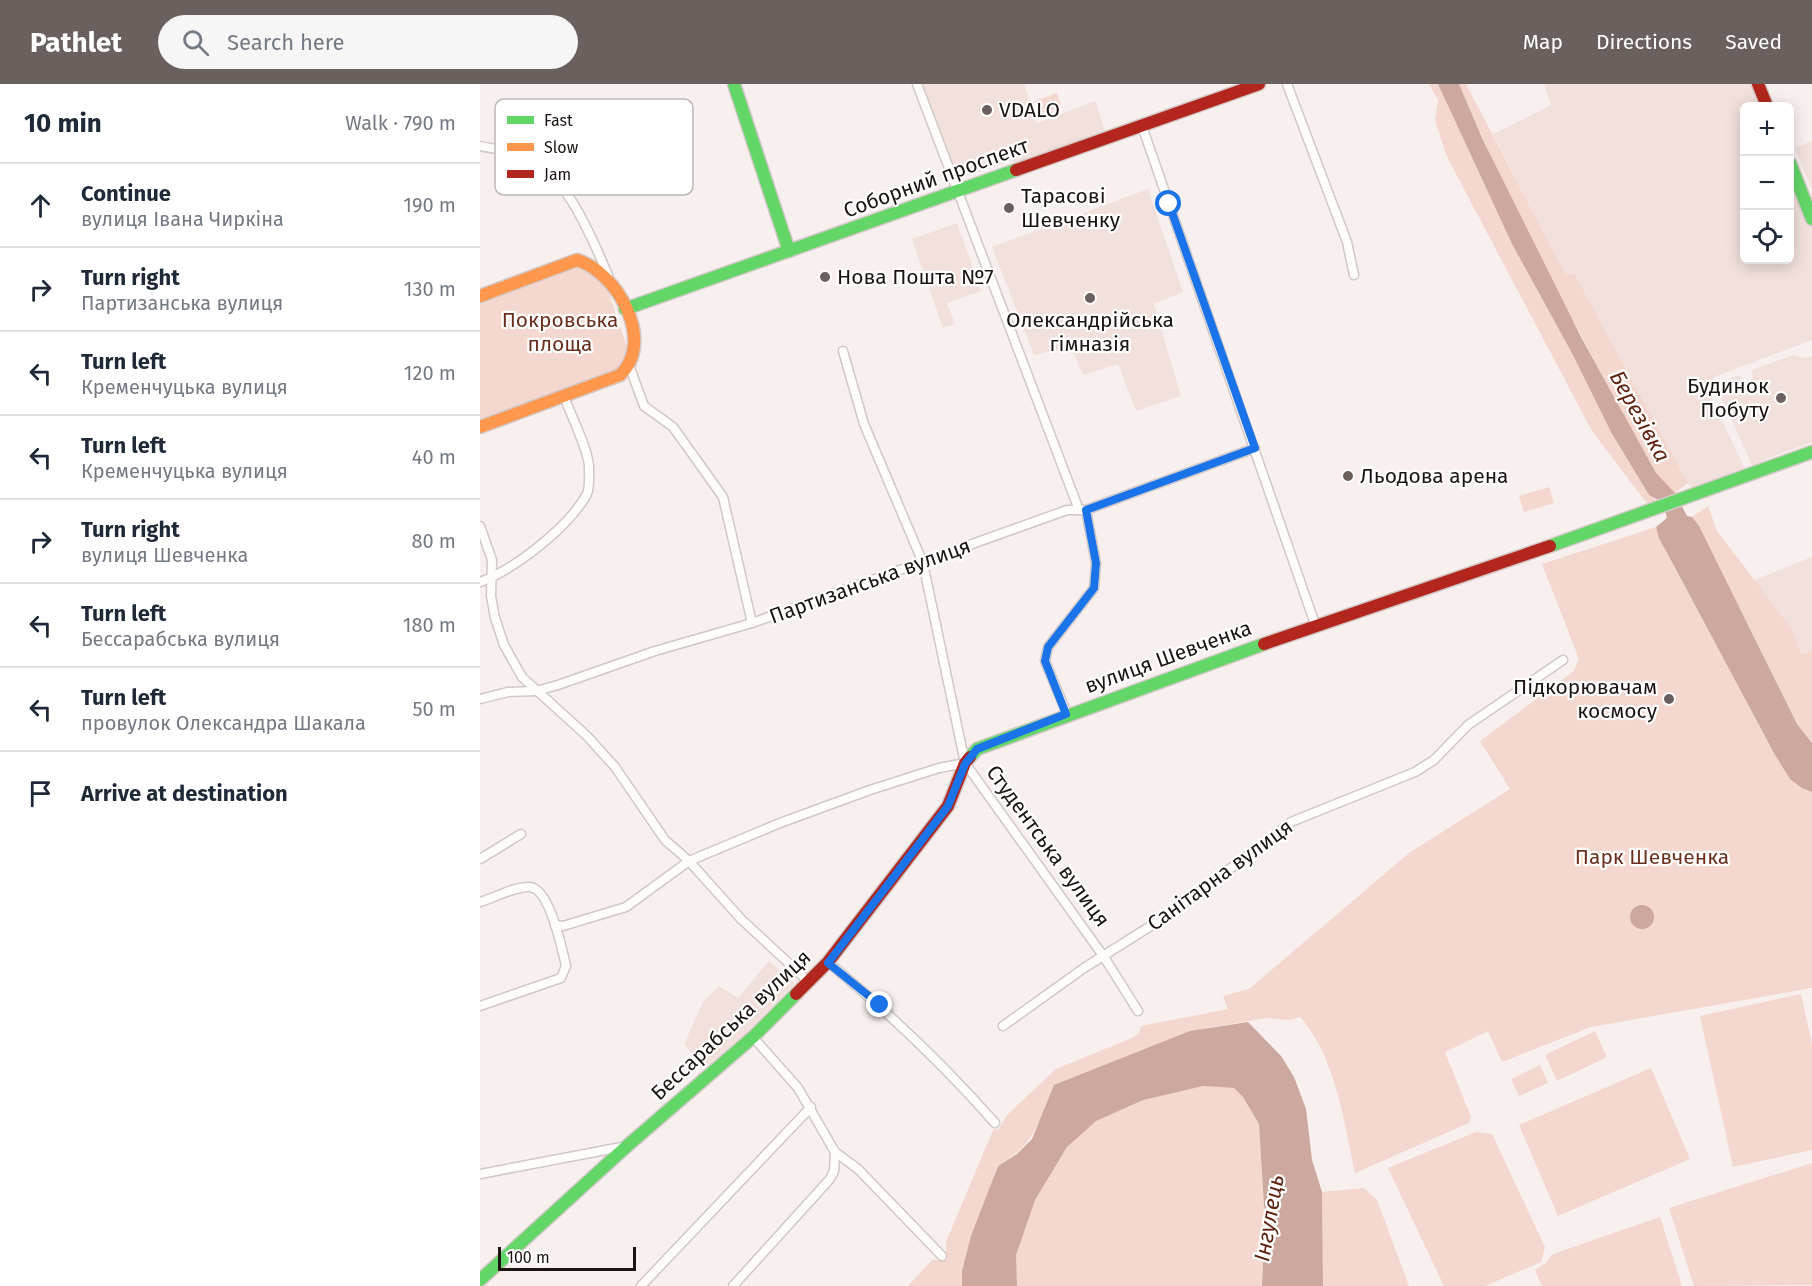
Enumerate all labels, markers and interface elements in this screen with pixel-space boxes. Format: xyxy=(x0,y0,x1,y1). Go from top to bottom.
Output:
search box xyxy=(158,15,578,69)
text: Pathlet xyxy=(30,26,122,59)
icon: search xyxy=(179,26,212,59)
text: Search here xyxy=(227,29,345,56)
text: Map xyxy=(1523,29,1563,55)
text: Directions xyxy=(1596,29,1692,55)
text: Saved xyxy=(1725,29,1782,55)
place label: VDALO xyxy=(999,97,1060,123)
legend xyxy=(495,99,693,195)
map controls xyxy=(1740,102,1794,264)
button: + xyxy=(1740,102,1794,156)
marker: VDALO xyxy=(980,103,994,117)
text: 10 min xyxy=(24,108,102,139)
text: Walk · 790 m xyxy=(345,111,456,135)
text: Fast xyxy=(544,111,573,130)
street label: Соборний проспект xyxy=(840,132,1033,224)
text: Slow xyxy=(544,138,579,157)
button: − xyxy=(1740,156,1794,210)
text: Jam xyxy=(544,165,571,184)
text: Continue xyxy=(81,180,171,207)
place label: Тарасові Шевченку xyxy=(1021,183,1121,233)
icon: ahead xyxy=(24,189,57,222)
route start xyxy=(1155,190,1181,216)
text: 190 m xyxy=(403,193,456,217)
marker: Тарасові Шевченку xyxy=(1002,201,1016,215)
text: вулиця Івана Чиркіна xyxy=(81,207,284,231)
button: locate xyxy=(1740,210,1794,264)
text: Turn right xyxy=(81,264,180,291)
place label: Нова Пошта №7 xyxy=(837,264,994,290)
marker: Нова Пошта №7 xyxy=(818,270,832,284)
icon: right xyxy=(24,273,57,306)
text: 130 m xyxy=(404,277,456,301)
text: Партизанська вулиця xyxy=(81,291,283,315)
marker: Олександрійська гімназія xyxy=(1083,291,1097,305)
park label: Покровська площа xyxy=(502,307,618,357)
place label: Олександрійська гімназія xyxy=(1006,307,1174,357)
text: Turn left xyxy=(81,348,166,375)
icon: left xyxy=(24,357,57,390)
text: 120 m xyxy=(404,361,456,385)
water label: Березівка xyxy=(1604,365,1676,467)
place label: Будинок Побуту xyxy=(1687,373,1770,423)
text: Кременчуцька вулиця xyxy=(81,375,288,399)
marker: Будинок Побуту xyxy=(1774,391,1788,405)
text: Turn left xyxy=(81,432,166,459)
icon: left xyxy=(24,441,57,474)
text: 40 m xyxy=(412,445,456,469)
text: Кременчуцька вулиця xyxy=(81,459,288,483)
place label: Льодова арена xyxy=(1360,463,1509,489)
marker: Льодова арена xyxy=(1341,469,1355,483)
text: Turn right xyxy=(81,516,180,543)
icon: right xyxy=(24,525,57,558)
text: 80 m xyxy=(411,529,456,553)
street label: Партизанська вулиця xyxy=(766,532,974,630)
text: вулиця Шевченка xyxy=(81,543,248,567)
text: Turn left xyxy=(81,600,166,627)
icon: left xyxy=(24,609,57,642)
text: 180 m xyxy=(403,613,456,637)
street label: вулиця Шевченка xyxy=(1081,615,1255,699)
text: Бессарабська вулиця xyxy=(81,627,280,651)
place label: Підкорювачам космосу xyxy=(1513,674,1658,724)
text: Turn left xyxy=(81,684,166,711)
marker: Підкорювачам космосу xyxy=(1662,692,1676,706)
icon: left xyxy=(24,693,57,726)
text: 50 m xyxy=(412,697,456,721)
text: провулок Олександра Шакала xyxy=(81,711,366,735)
street label: Студентська вулиця xyxy=(981,760,1115,932)
icon: arrive xyxy=(24,777,57,810)
text: Arrive at destination xyxy=(81,780,288,807)
street label: Санітарна вулиця xyxy=(1142,813,1298,937)
park label: Парк Шевченка xyxy=(1575,844,1729,870)
street label: Бессарабська вулиця xyxy=(646,944,816,1106)
route end xyxy=(866,991,892,1017)
water label: Інгулець xyxy=(1248,1172,1290,1264)
scale bar xyxy=(498,1244,636,1272)
text: 100 m xyxy=(507,1248,550,1267)

